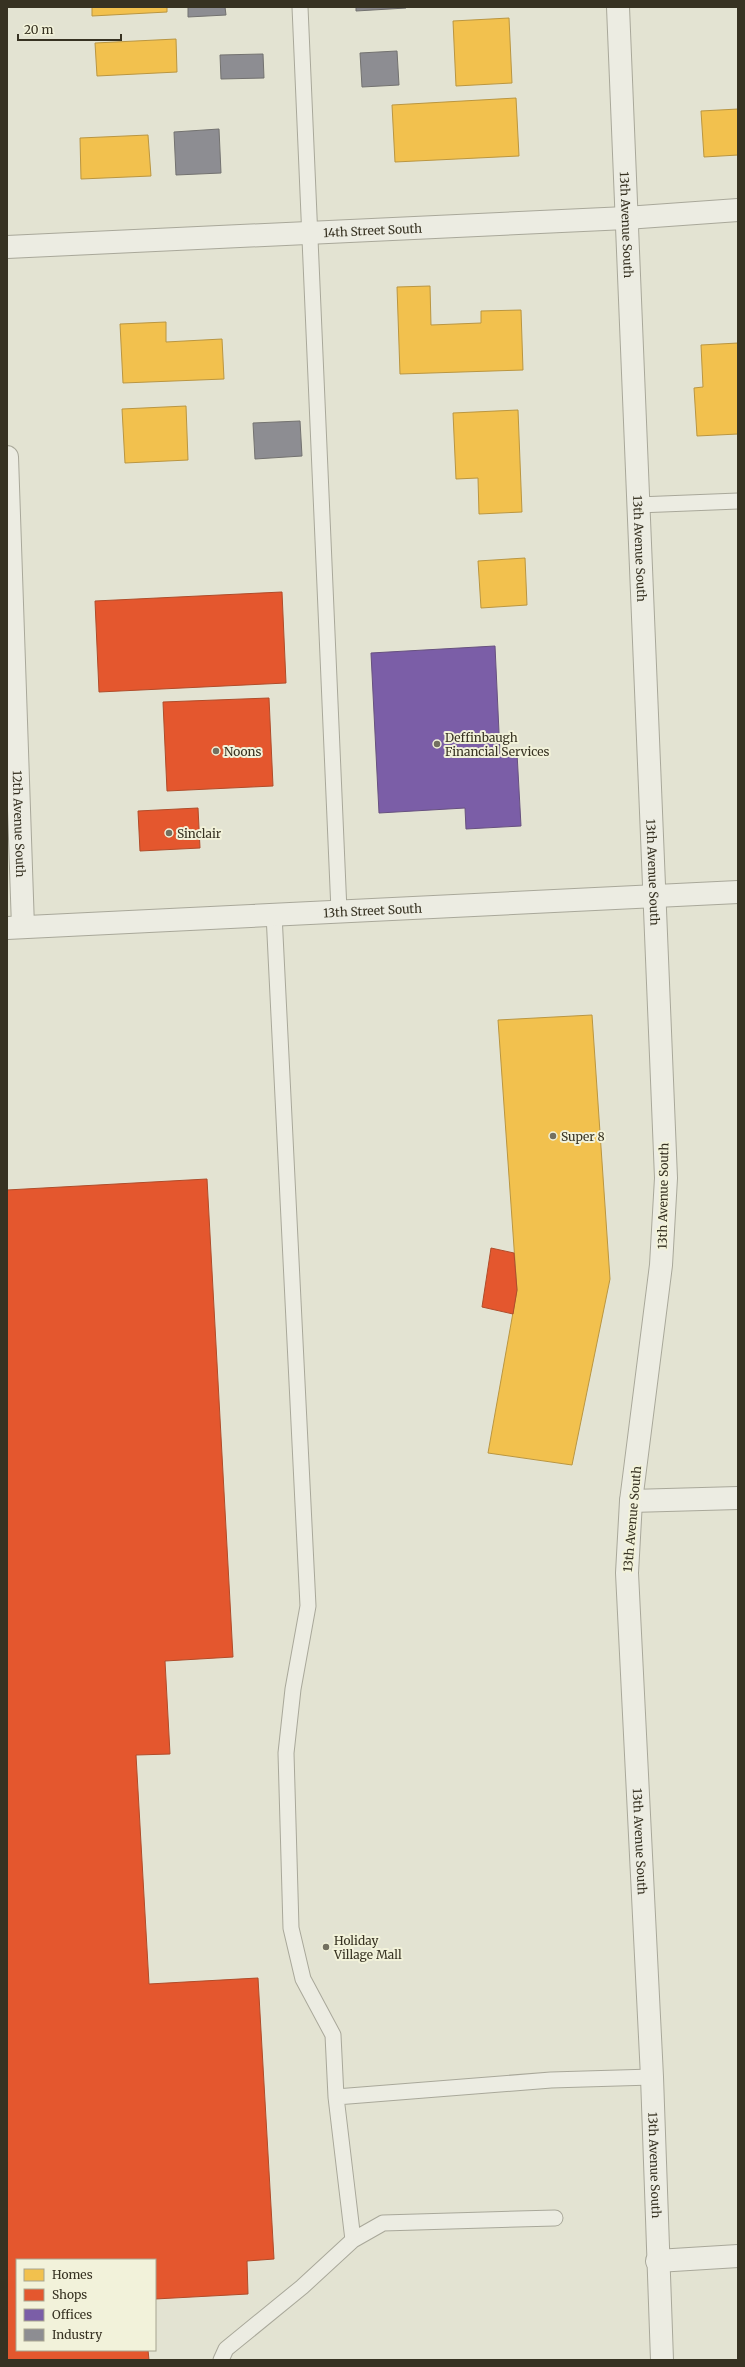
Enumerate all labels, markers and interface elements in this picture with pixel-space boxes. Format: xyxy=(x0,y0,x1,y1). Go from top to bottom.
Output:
scale bar xyxy=(18,16,121,42)
text: 20 m xyxy=(24,22,53,37)
street label: 13th Avenue South xyxy=(617,171,637,278)
street label: 14th Street South xyxy=(323,220,422,240)
street label: 13th Avenue South xyxy=(631,495,650,602)
place label: Deffinbaugh Financial Services xyxy=(445,730,550,759)
marker: Deffinbaugh Financial Services xyxy=(432,739,442,749)
place label: Noons xyxy=(224,744,261,759)
marker: Noons xyxy=(211,746,221,756)
street label: 12th Avenue South xyxy=(10,770,29,878)
street label: 13th Avenue South xyxy=(644,819,663,926)
place label: Sinclair xyxy=(177,826,222,841)
marker: Sinclair xyxy=(164,828,174,838)
street label: 13th Street South xyxy=(323,900,422,920)
place label: Super 8 xyxy=(561,1129,605,1144)
marker: Super 8 xyxy=(548,1131,558,1141)
street label: 13th Avenue South xyxy=(655,1143,671,1249)
street label: 13th Avenue South xyxy=(620,1465,644,1573)
street label: 13th Avenue South xyxy=(630,1788,650,1895)
place label: Holiday Village Mall xyxy=(333,1933,402,1962)
marker: Holiday Village Mall xyxy=(321,1942,331,1952)
street label: 13th Avenue South xyxy=(646,2112,664,2219)
legend xyxy=(16,2259,156,2351)
text: Homes xyxy=(52,2267,93,2282)
text: Shops xyxy=(52,2287,87,2302)
text: Offices xyxy=(52,2307,92,2322)
text: Industry xyxy=(52,2327,102,2342)

